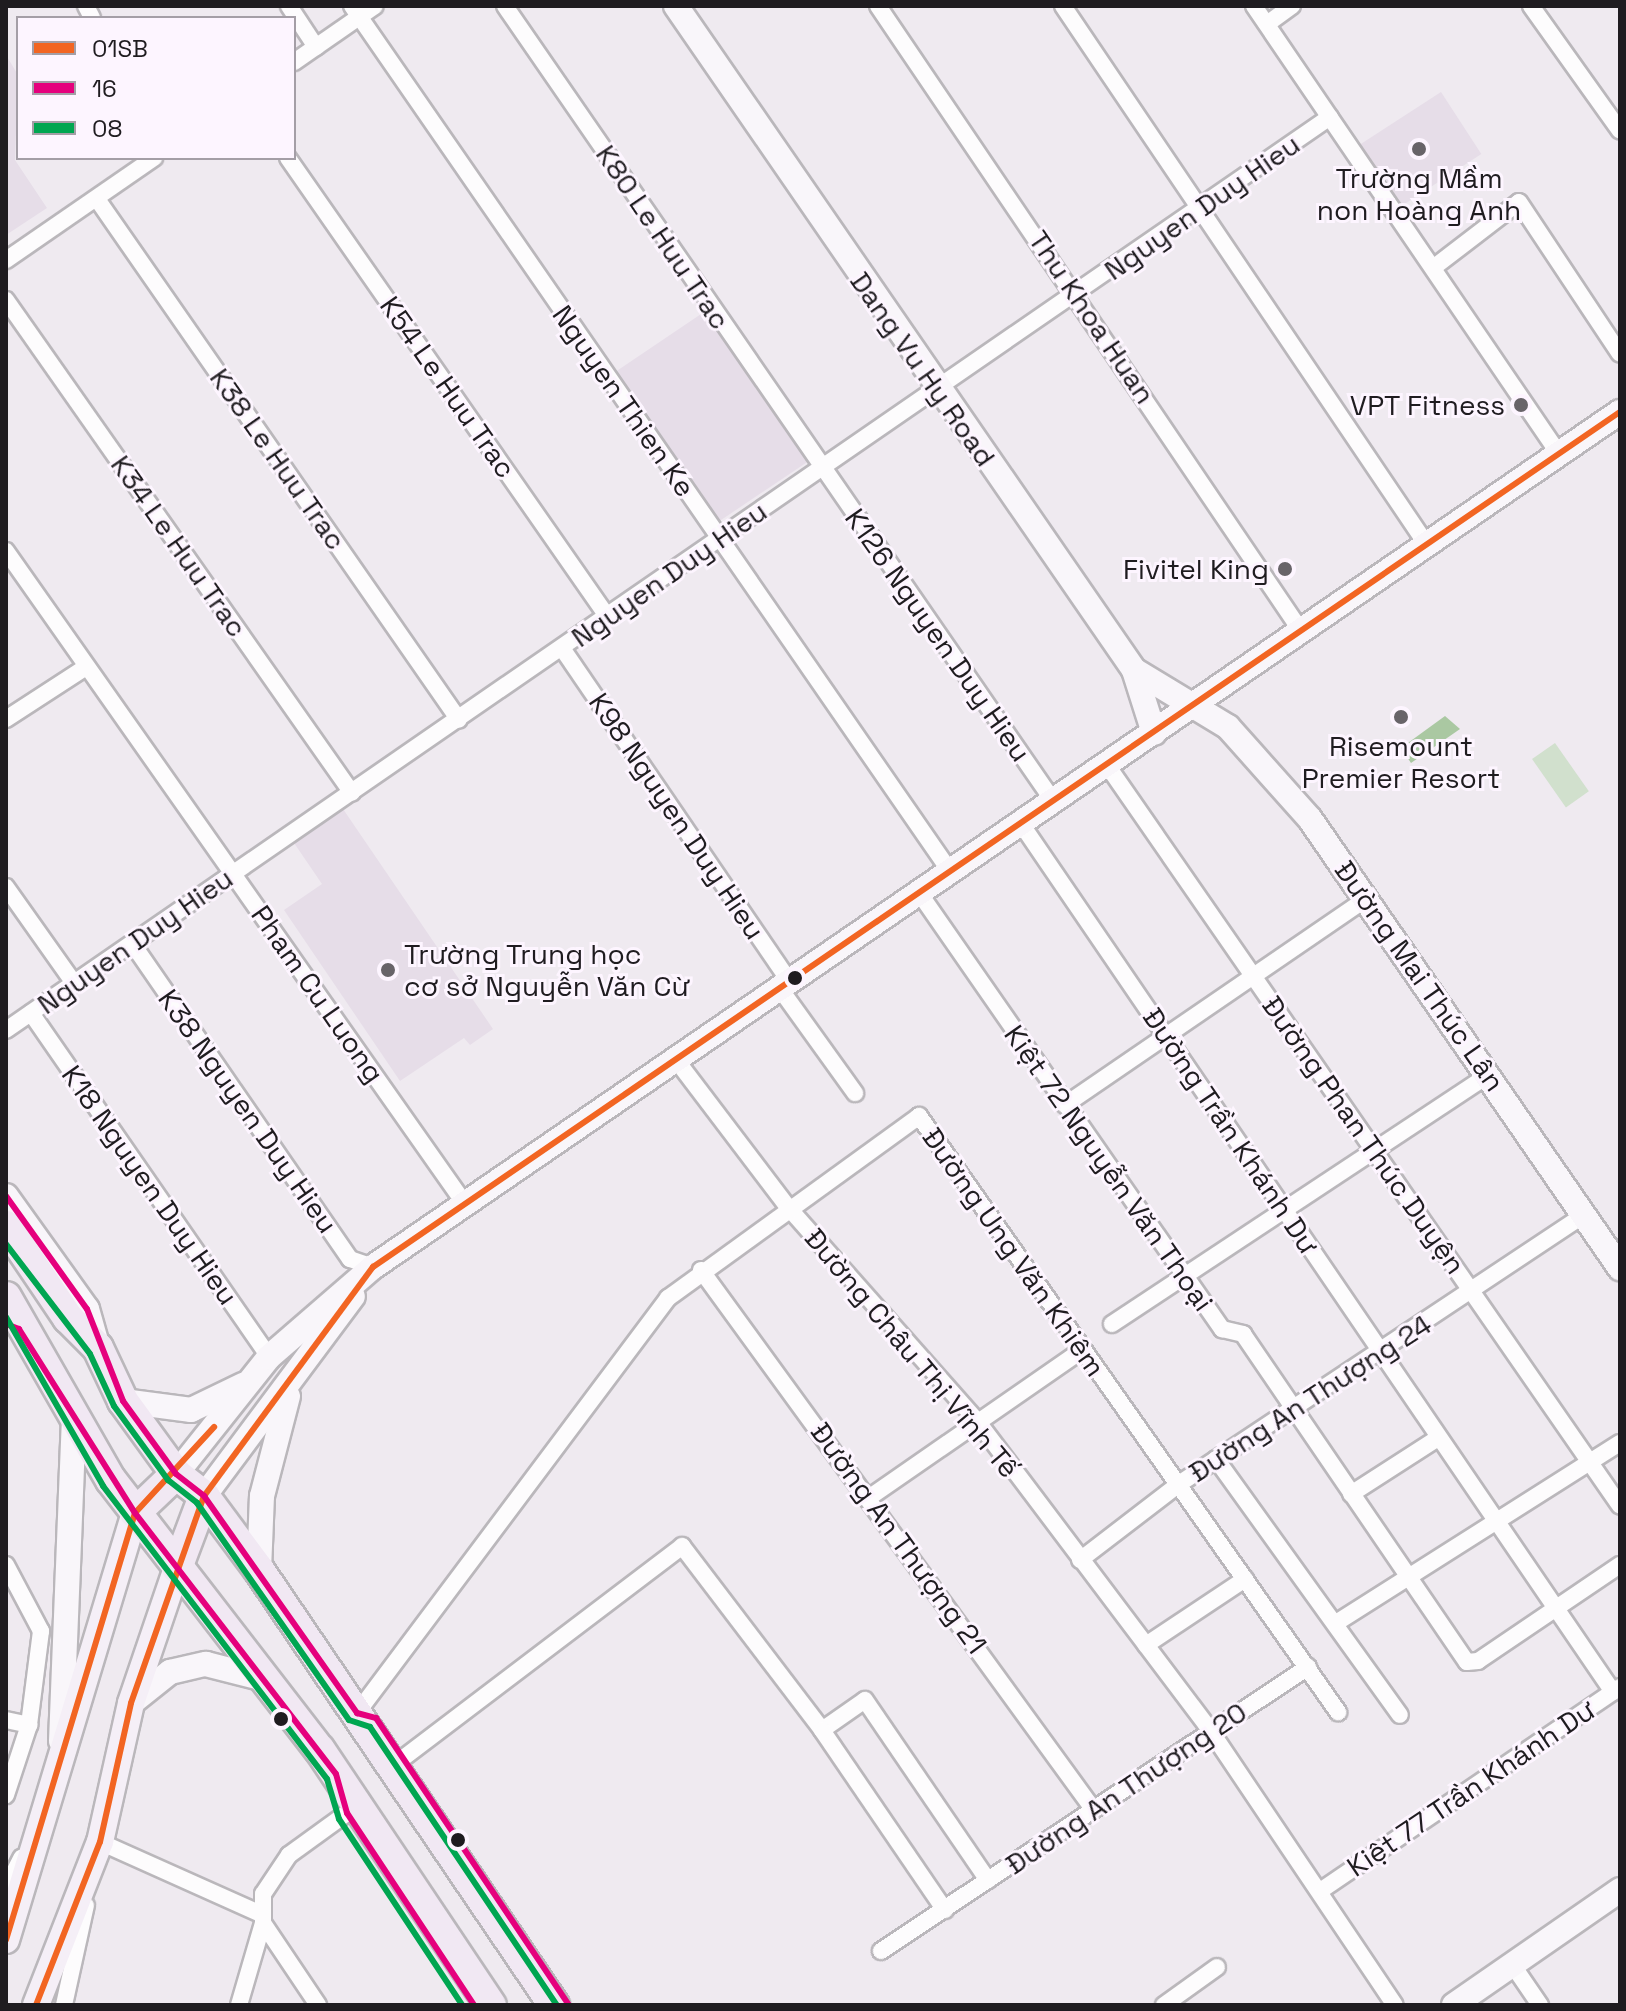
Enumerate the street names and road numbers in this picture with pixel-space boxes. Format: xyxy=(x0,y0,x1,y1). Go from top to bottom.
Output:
street label: Nguyen Duy Hieu xyxy=(1098,127,1306,287)
street label: K80 Le Huu Trac xyxy=(589,138,737,336)
street label: Thu Khoa Huan xyxy=(1022,224,1162,410)
street label: Dang Vu Hy Road xyxy=(843,265,1003,473)
street label: K54 Le Huu Trac xyxy=(373,290,523,484)
street label: Nguyen Thien Ke xyxy=(545,299,703,503)
street label: K38 Le Huu Trac xyxy=(203,362,353,556)
street label: K34 Le Huu Trac xyxy=(104,449,254,643)
street label: Nguyen Duy Hieu xyxy=(565,494,773,654)
street label: K126 Nguyen Duy Hieu xyxy=(838,502,1038,768)
street label: K98 Nguyen Duy Hieu xyxy=(582,687,772,945)
street label: Đường Mai Thúc Lân xyxy=(1328,854,1512,1098)
street label: Nguyen Duy Hieu xyxy=(31,861,239,1021)
street label: Pham Cu Luong xyxy=(244,899,392,1089)
street label: K38 Nguyen Duy Hieu xyxy=(151,983,345,1239)
street label: Đường Phan Thúc Duyện xyxy=(1255,989,1473,1281)
street label: Đường Trần Khánh Dư xyxy=(1136,1001,1326,1261)
street label: Kiệt 72 Nguyễn Văn Thoại xyxy=(997,1018,1221,1318)
street label: K18 Nguyen Duy Hieu xyxy=(55,1059,245,1311)
street label: Đường Ung Văn Khiêm xyxy=(915,1121,1113,1383)
street label: Đường Châu Thị Vĩnh Tế xyxy=(797,1221,1027,1485)
street label: Đường An Thượng 24 xyxy=(1182,1307,1438,1489)
street label: Đường An Thượng 21 xyxy=(804,1416,994,1660)
street label: Kiệt 77 Trần Khánh Dư xyxy=(1340,1692,1602,1884)
street label: Đường An Thượng 20 xyxy=(999,1695,1253,1881)

